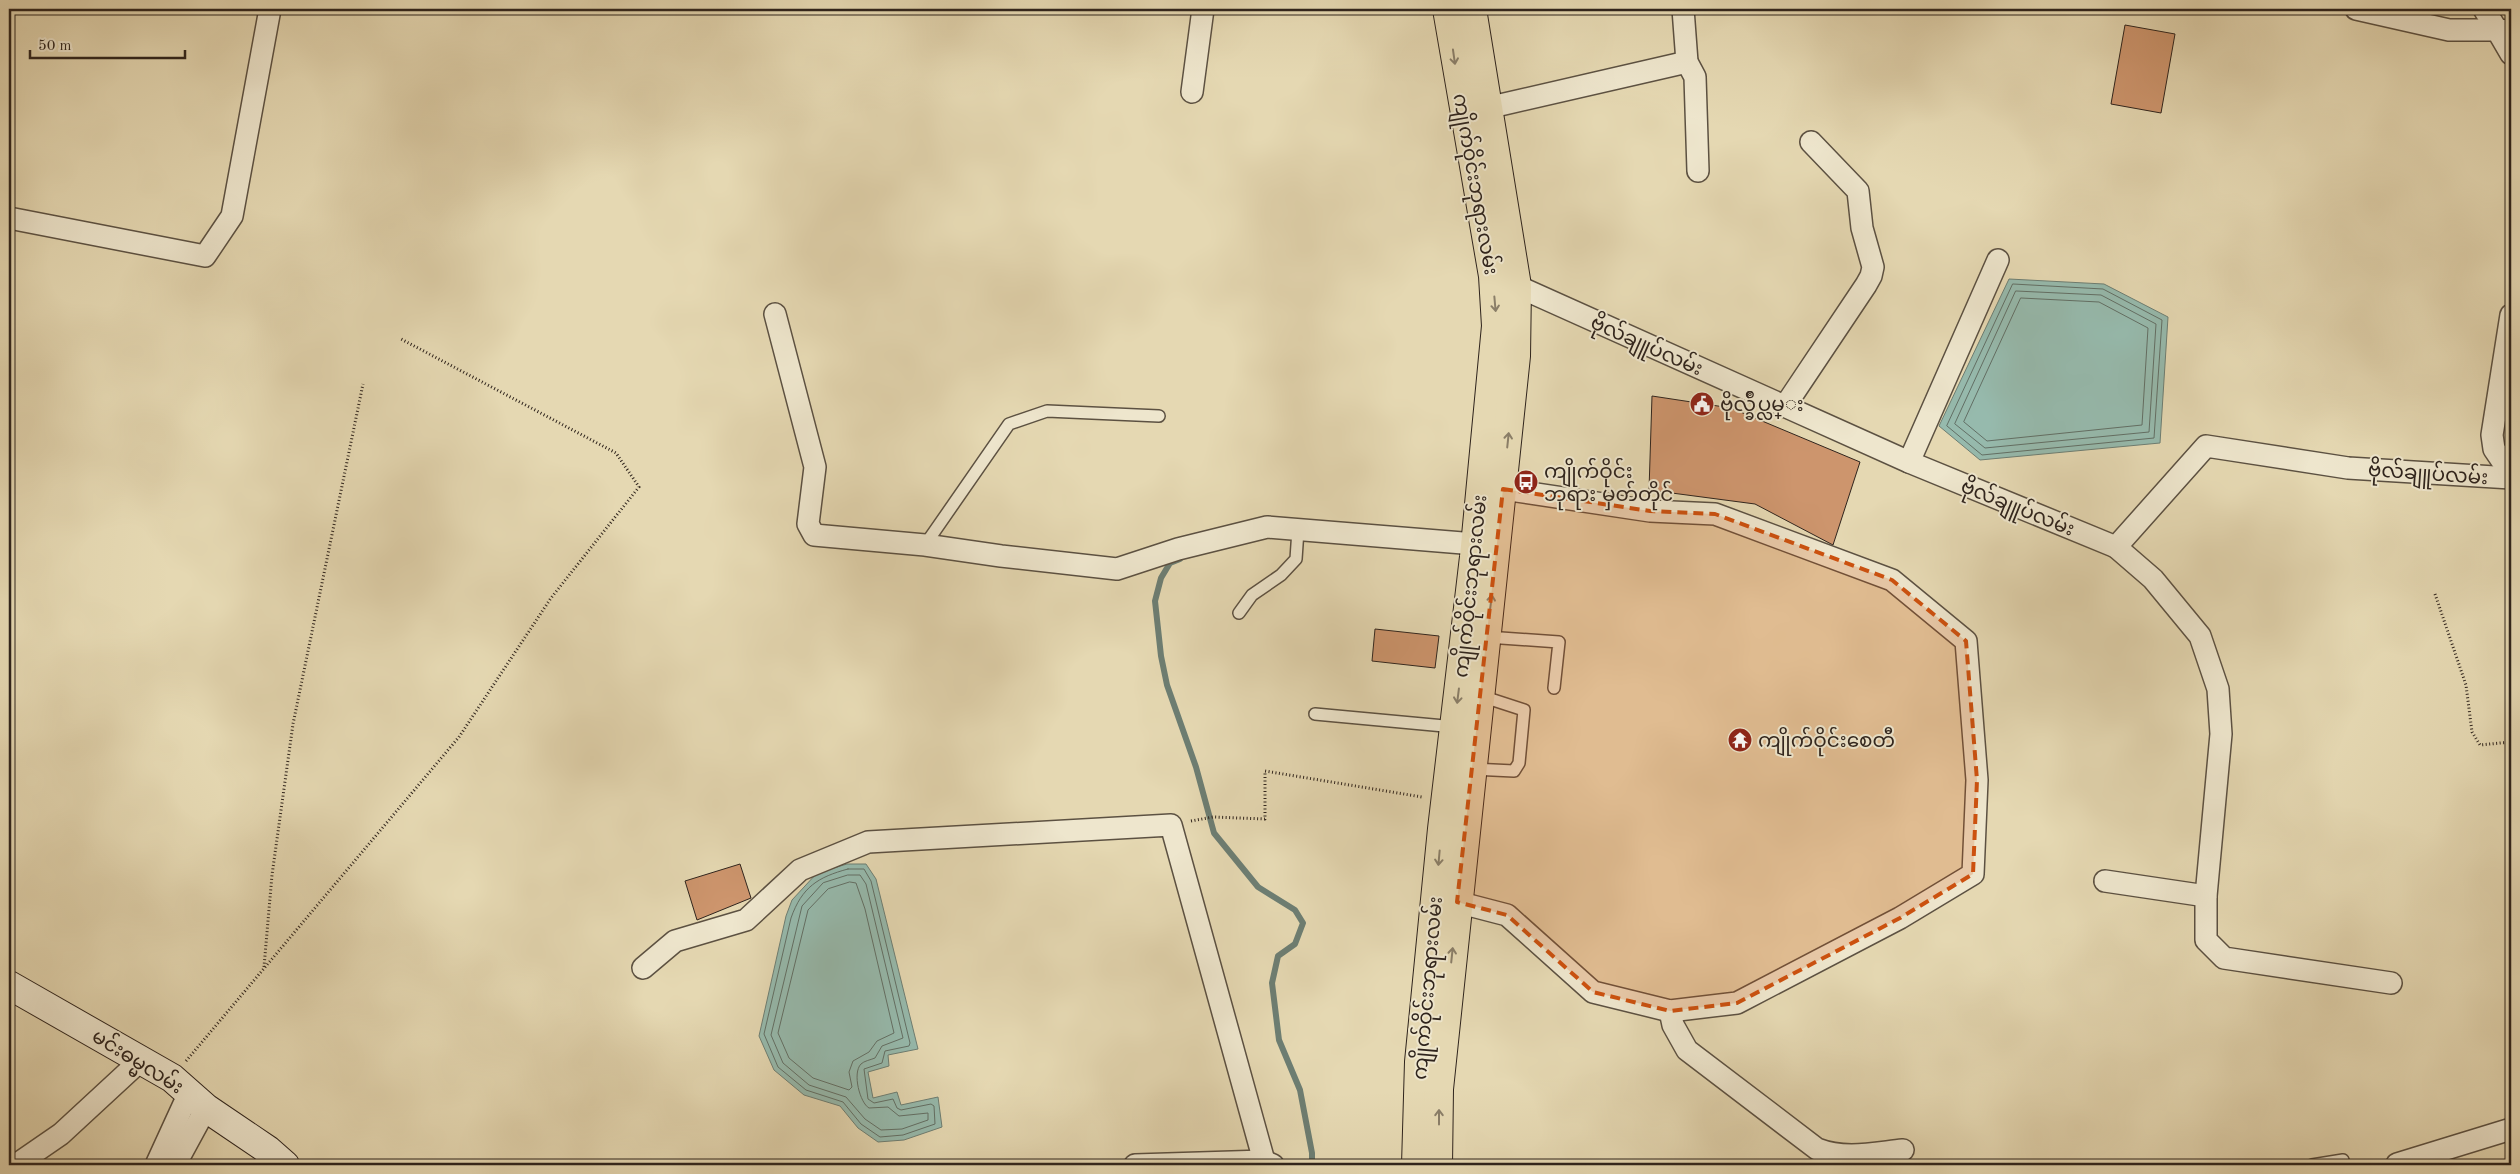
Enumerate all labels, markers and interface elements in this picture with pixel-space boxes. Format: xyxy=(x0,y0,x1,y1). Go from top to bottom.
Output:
scale bar xyxy=(30,28,185,60)
text: 50 m xyxy=(38,39,72,54)
one-way arrow xyxy=(1450,49,1460,65)
street label: ကျိုက်ဝိုင်းဘုရားလမ်း xyxy=(1443,91,1506,278)
one-way arrow xyxy=(1490,295,1499,311)
street label: ဗိုလ်ချူပ်လမ်း xyxy=(1585,308,1708,385)
place label: ဗိုလ္ခ်ဳပ္လမ္း xyxy=(1720,390,1804,421)
public building icon: ဗိုလ္ခ်ဳပ္လမ္း xyxy=(1689,391,1715,417)
one-way arrow xyxy=(1503,433,1513,449)
street label: ဗိုလ်ချူပ်လမ်း xyxy=(2367,455,2489,494)
place label: ကျိုက်ဝိုင်း ဘုရား မှတ်တိုင် xyxy=(1544,457,1673,511)
bus stop icon: ကျိုက်ဝိုင်း ဘုရား မှတ်တိုင် xyxy=(1513,469,1539,495)
street label: ဗိုလ်ချူပ်လမ်း xyxy=(1956,471,2079,545)
street label: ကျိုက်ဝိုင်းဘုရားလမ်း xyxy=(1446,493,1497,679)
one-way arrow xyxy=(1486,594,1496,610)
one-way arrow xyxy=(1452,688,1462,704)
place label: ကျိုက်ဝိုင်းစေတီ xyxy=(1758,726,1895,757)
temple icon: ကျိုက်ဝိုင်းစေတီ xyxy=(1727,727,1753,753)
one-way arrow xyxy=(1434,849,1444,865)
street label: ကျိုက်ဝိုင်းဘုရားလမ်း xyxy=(1405,895,1452,1081)
one-way arrow xyxy=(1447,947,1456,963)
street label: မင်းဓမ္မလမ်း xyxy=(85,1022,189,1102)
one-way arrow xyxy=(1434,1109,1444,1125)

